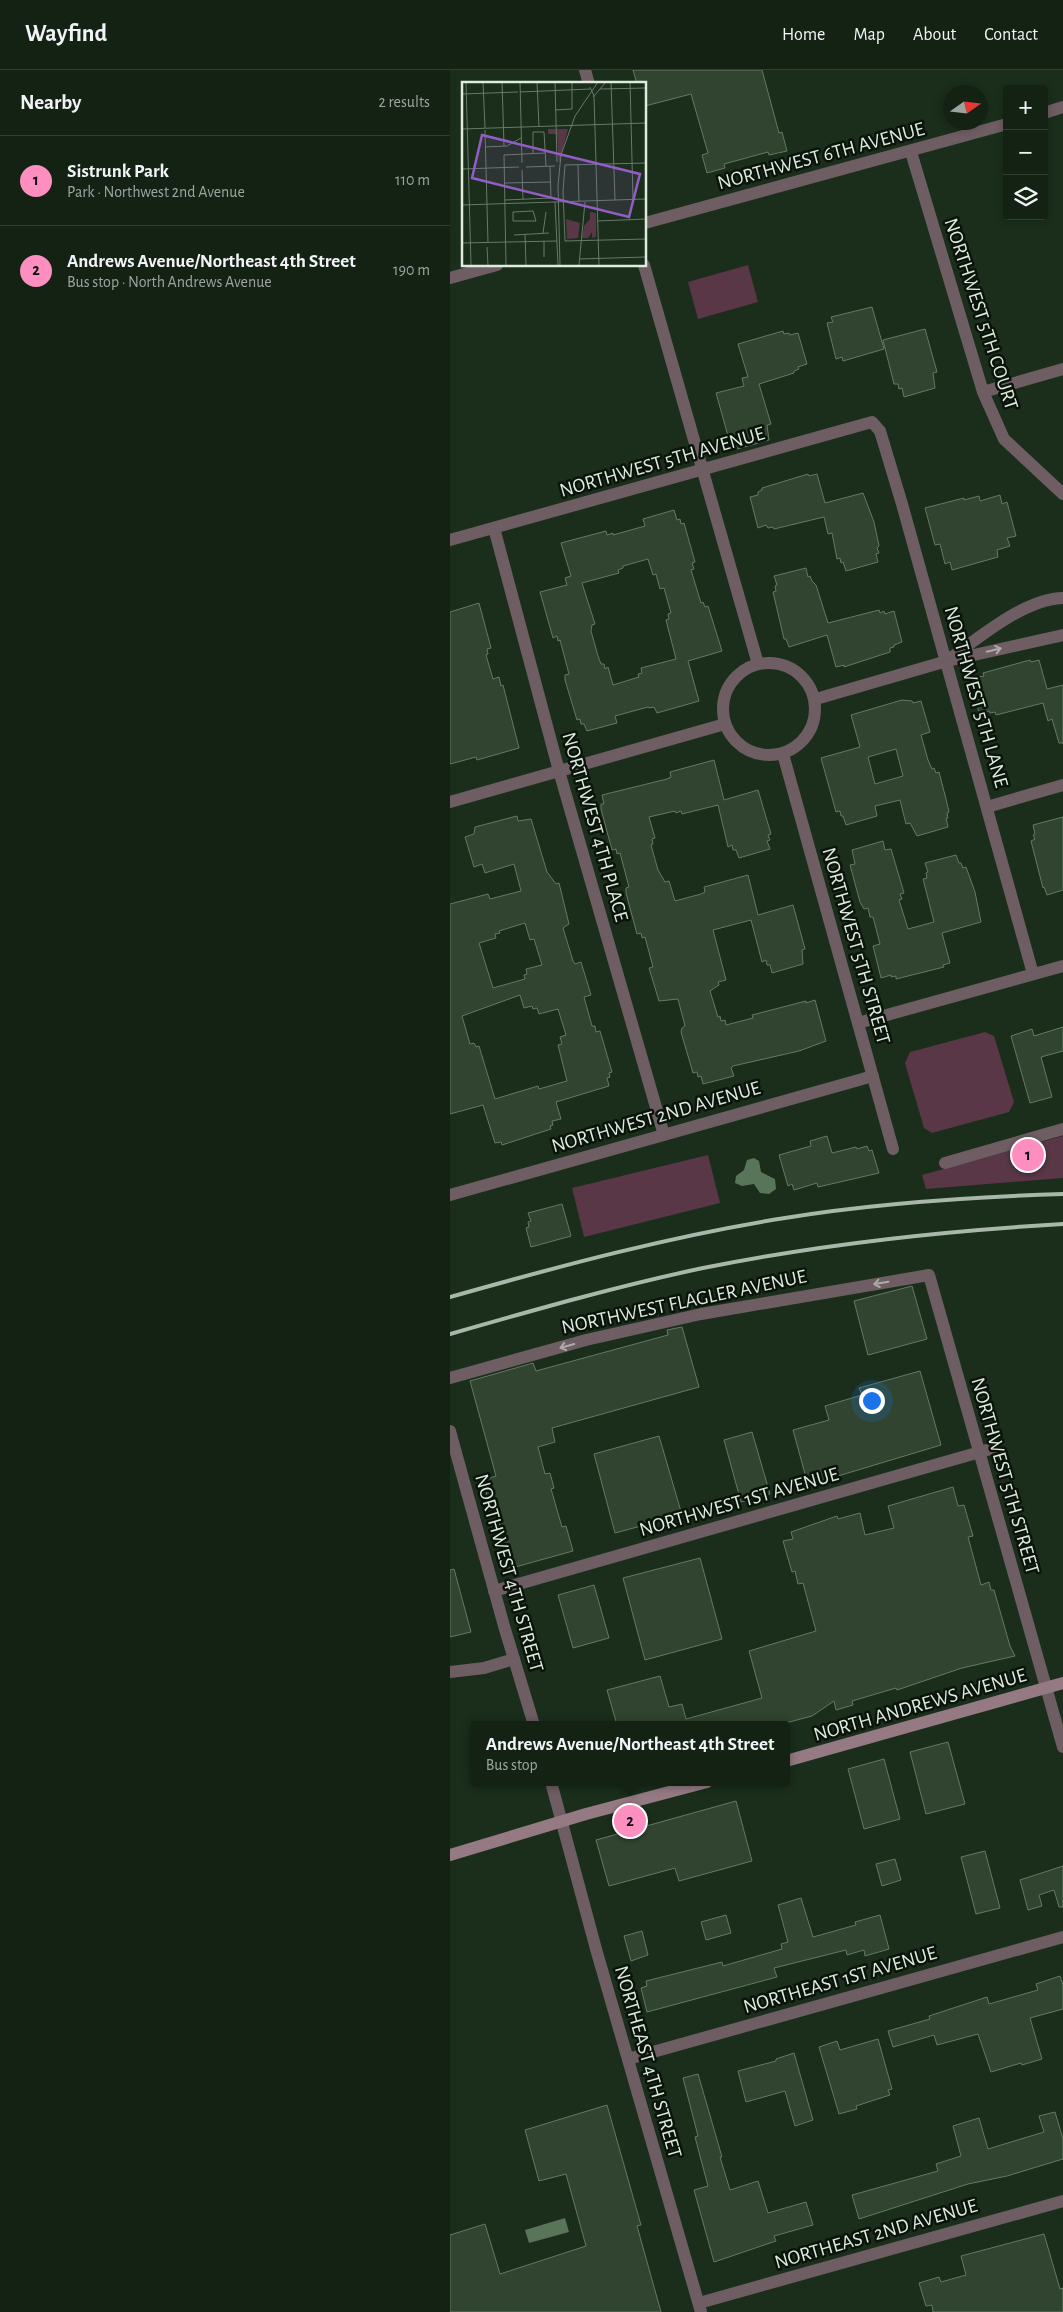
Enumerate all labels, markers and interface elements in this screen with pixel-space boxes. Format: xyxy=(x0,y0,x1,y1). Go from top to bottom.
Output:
text: Wayfind xyxy=(25,22,107,46)
text: Home xyxy=(782,26,825,44)
text: Map xyxy=(853,26,885,44)
text: About xyxy=(913,26,956,44)
text: Contact xyxy=(984,26,1038,44)
inset map xyxy=(462,82,646,266)
north arrow xyxy=(943,85,988,130)
map controls xyxy=(1003,85,1048,220)
button: + xyxy=(1003,85,1048,130)
text: Nearby xyxy=(20,92,81,113)
text: 2 results xyxy=(378,94,430,110)
street label: NORTHWEST 6TH AVENUE xyxy=(715,119,927,193)
button: − xyxy=(1003,130,1048,175)
text: Sistrunk Park xyxy=(67,162,169,181)
text: 1 xyxy=(33,172,39,188)
text: 110 m xyxy=(395,172,430,188)
button: layers xyxy=(1003,175,1048,220)
text: Park · Northwest 2nd Avenue xyxy=(67,184,245,200)
street label: NORTHWEST 5TH COURT xyxy=(941,216,1021,412)
text: Andrews Avenue/Northeast 4th Street xyxy=(67,252,356,271)
text: 2 xyxy=(32,262,40,278)
text: 190 m xyxy=(393,262,430,278)
text: Bus stop · North Andrews Avenue xyxy=(67,274,272,290)
street label: NORTHWEST 5TH AVENUE xyxy=(557,423,767,501)
street label: NORTHWEST 5TH LANE xyxy=(941,604,1012,790)
one-way arrow xyxy=(986,645,1002,655)
street label: NORTHWEST 4TH PLACE xyxy=(558,730,632,924)
street label: NORTHWEST 5TH STREET xyxy=(818,845,894,1047)
street label: NORTHWEST 2ND AVENUE xyxy=(549,1078,763,1156)
pin: 1 xyxy=(1012,1136,1044,1174)
street label: NORTHWEST FLAGLER AVENUE xyxy=(560,1266,809,1338)
one-way arrow xyxy=(873,1278,889,1288)
one-way arrow xyxy=(560,1341,576,1351)
street label: NORTHWEST 5TH STREET xyxy=(967,1375,1043,1577)
your location xyxy=(859,1388,885,1414)
street label: NORTHWEST 1ST AVENUE xyxy=(637,1464,841,1540)
street label: NORTHWEST 4TH STREET xyxy=(471,1472,547,1674)
street label: NORTH ANDREWS AVENUE xyxy=(811,1665,1029,1745)
popup xyxy=(470,1721,790,1786)
text: Andrews Avenue/Northeast 4th Street xyxy=(486,1735,774,1754)
text: Bus stop xyxy=(486,1757,538,1773)
pin: 2 xyxy=(614,1802,646,1840)
street label: NORTHEAST 1ST AVENUE xyxy=(741,1943,939,2017)
street label: NORTHEAST 4TH STREET xyxy=(611,1964,685,2160)
street label: NORTHEAST 2ND AVENUE xyxy=(772,2195,980,2273)

